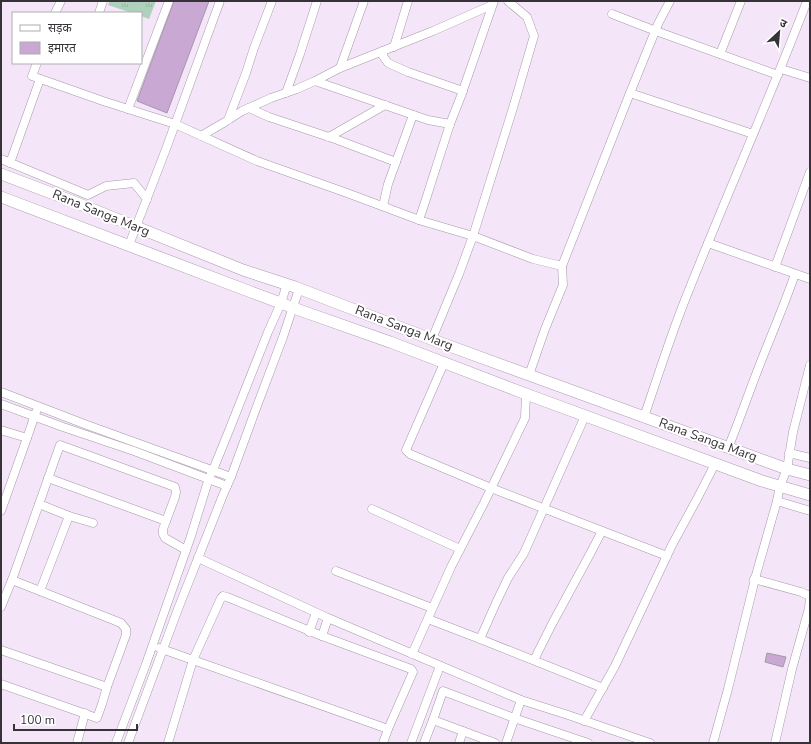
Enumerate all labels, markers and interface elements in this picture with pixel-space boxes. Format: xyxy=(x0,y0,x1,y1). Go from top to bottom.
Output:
legend xyxy=(12,12,142,64)
north arrow xyxy=(759,12,799,52)
text: उ xyxy=(777,15,790,32)
text: सड़क xyxy=(48,20,73,36)
text: इमारत xyxy=(48,40,77,56)
street label: Rana Sanga Marg xyxy=(50,185,152,241)
street label: Rana Sanga Marg xyxy=(352,301,456,355)
street label: Rana Sanga Marg xyxy=(656,414,760,466)
scale bar xyxy=(14,706,137,732)
text: 100 m xyxy=(20,712,55,728)

